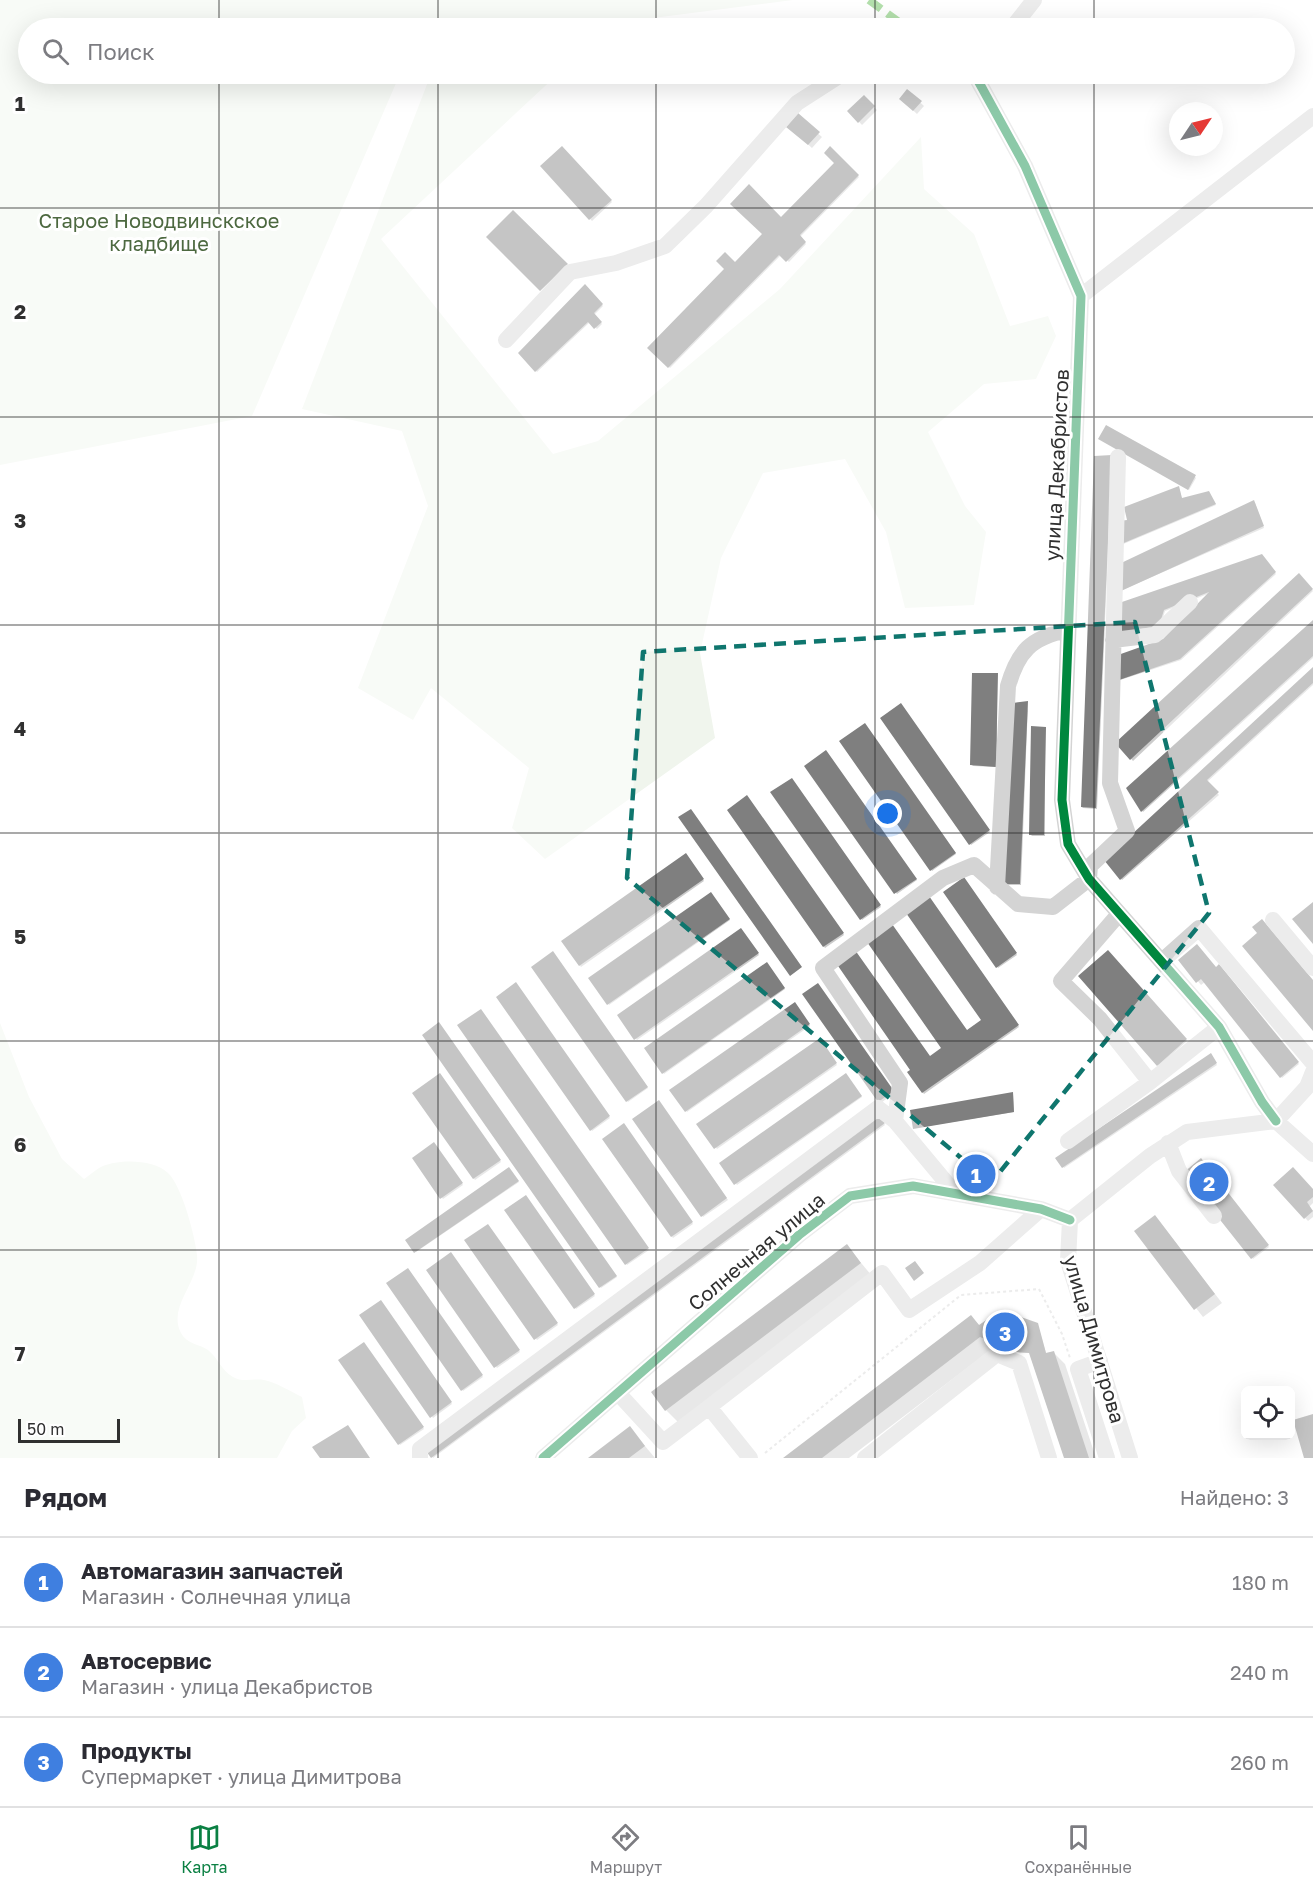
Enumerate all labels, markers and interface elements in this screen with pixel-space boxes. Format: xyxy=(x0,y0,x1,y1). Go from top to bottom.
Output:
search box xyxy=(18,18,1295,84)
icon: search xyxy=(39,35,72,68)
text: Поиск xyxy=(87,38,155,65)
text: 1 xyxy=(15,91,25,115)
north arrow xyxy=(1169,102,1223,156)
park label: Старое Новодвинскское кладбище xyxy=(39,208,279,255)
text: 2 xyxy=(14,299,26,323)
street label: улица Декабристов xyxy=(1039,368,1073,562)
text: 3 xyxy=(14,508,26,532)
text: 4 xyxy=(14,716,26,740)
your location xyxy=(873,799,902,828)
text: 5 xyxy=(14,924,26,948)
text: 6 xyxy=(14,1132,26,1156)
pin: 1 xyxy=(956,1152,996,1196)
pin: 2 xyxy=(1190,1160,1228,1204)
street label: Солнечная улица xyxy=(683,1187,829,1315)
street label: улица Димитрова xyxy=(1060,1252,1130,1426)
pin: 3 xyxy=(986,1310,1024,1354)
text: 7 xyxy=(15,1341,26,1365)
map controls xyxy=(1241,1386,1295,1440)
button: locate xyxy=(1241,1386,1295,1440)
scale bar xyxy=(18,1416,120,1444)
text: 50 m xyxy=(27,1419,64,1439)
text: Рядом xyxy=(24,1482,107,1513)
text: Найдено: 3 xyxy=(1180,1485,1289,1509)
text: Автомагазин запчастей xyxy=(81,1557,343,1584)
text: 1 xyxy=(38,1570,49,1594)
text: 180 m xyxy=(1232,1570,1289,1594)
text: Магазин · Солнечная улица xyxy=(81,1584,351,1608)
text: Автосервис xyxy=(81,1647,212,1674)
text: 2 xyxy=(37,1660,50,1684)
text: 240 m xyxy=(1230,1660,1289,1684)
text: Магазин · улица Декабристов xyxy=(81,1674,373,1698)
text: Продукты xyxy=(81,1737,192,1764)
text: 3 xyxy=(37,1750,50,1774)
text: 260 m xyxy=(1230,1750,1289,1774)
text: Супермаркет · улица Димитрова xyxy=(81,1764,402,1788)
tab: Карта xyxy=(181,1821,228,1877)
tab: Маршрут xyxy=(590,1821,662,1877)
tab: Сохранённые xyxy=(1024,1821,1132,1877)

